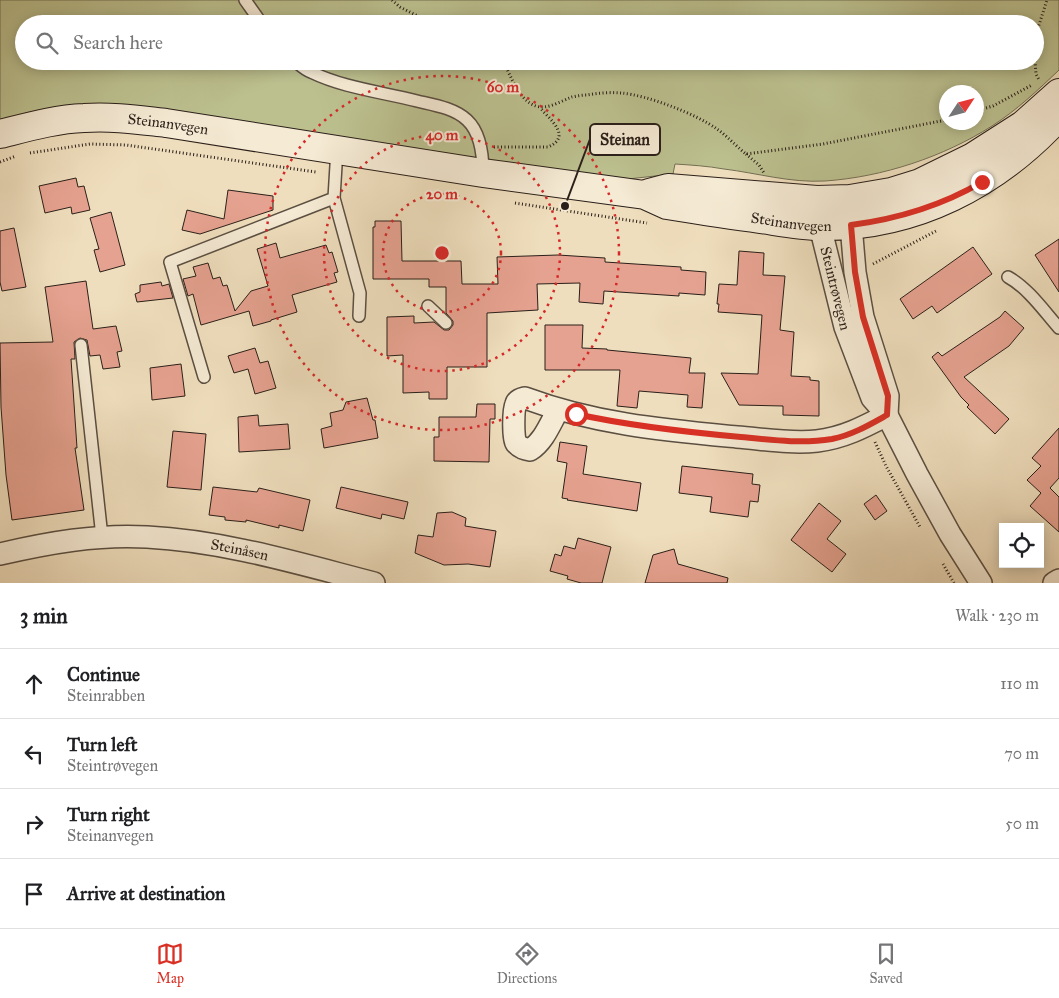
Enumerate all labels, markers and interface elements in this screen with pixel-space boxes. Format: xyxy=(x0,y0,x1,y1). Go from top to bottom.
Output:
search box xyxy=(15,15,1044,70)
icon: search xyxy=(33,29,61,57)
text: Search here xyxy=(73,31,163,54)
text: 60 m xyxy=(487,78,520,96)
north arrow xyxy=(939,85,984,130)
street label: Steinanvegen xyxy=(127,110,210,139)
callout: Steinan xyxy=(590,124,660,155)
text: 40 m xyxy=(426,126,459,145)
text: Steinan xyxy=(600,130,650,149)
route end xyxy=(971,171,994,194)
text: 20 m xyxy=(426,185,458,203)
street label: Steinanvegen xyxy=(750,209,832,235)
centre of rings xyxy=(433,244,451,262)
street label: Steintrøvegen xyxy=(816,245,854,332)
route start xyxy=(565,403,588,426)
map controls xyxy=(999,523,1044,568)
button: locate xyxy=(999,523,1044,568)
street label: Steinåsen xyxy=(209,535,270,565)
text: 3 min xyxy=(20,603,68,629)
text: Walk · 230 m xyxy=(955,606,1039,625)
text: Continue xyxy=(67,663,140,686)
icon: ahead xyxy=(20,670,48,698)
text: 110 m xyxy=(1000,674,1039,693)
text: Steinrabben xyxy=(67,686,145,705)
text: Turn left xyxy=(67,733,137,756)
icon: left xyxy=(20,740,48,768)
text: 70 m xyxy=(1004,744,1039,763)
text: Steintrøvegen xyxy=(67,756,158,775)
text: Turn right xyxy=(67,803,150,826)
icon: right xyxy=(20,810,48,838)
text: 50 m xyxy=(1005,814,1039,833)
text: Steinanvegen xyxy=(67,826,154,845)
icon: arrive xyxy=(20,880,48,908)
text: Arrive at destination xyxy=(67,882,225,905)
tab: Map xyxy=(156,940,184,987)
tab: Directions xyxy=(497,940,557,987)
tab: Saved xyxy=(870,940,903,987)

